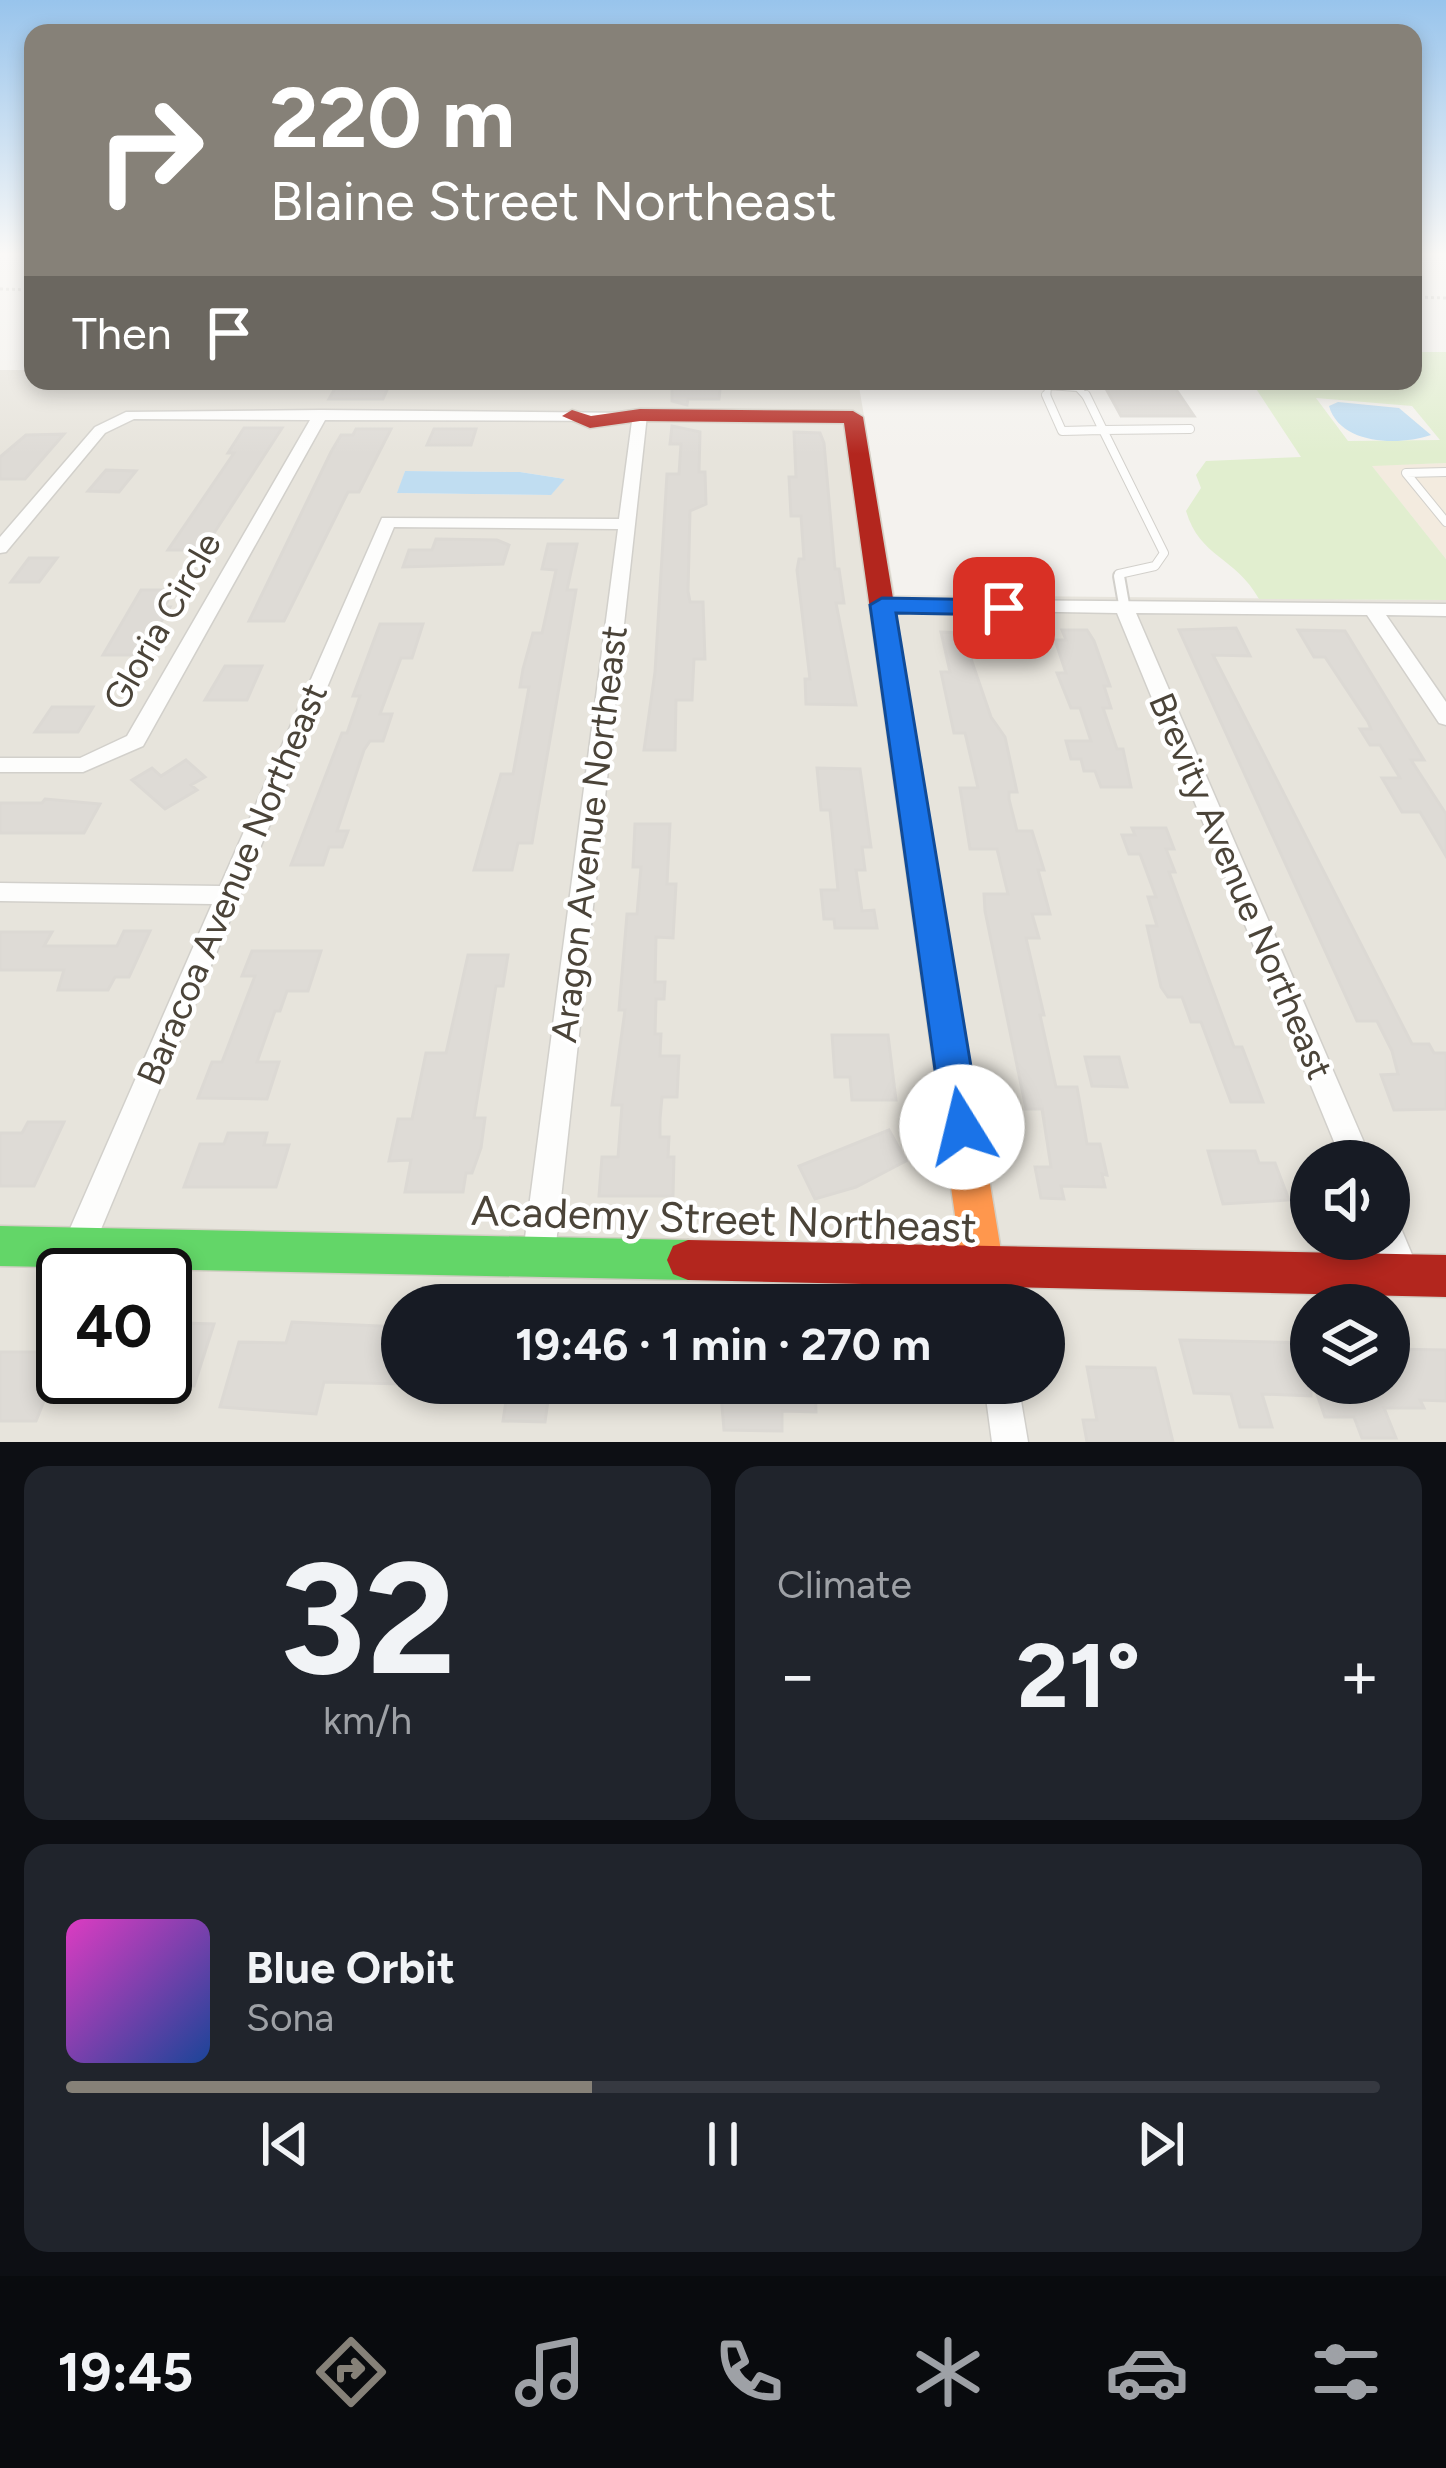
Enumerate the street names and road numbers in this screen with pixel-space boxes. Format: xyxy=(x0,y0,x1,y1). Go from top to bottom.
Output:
street label: Gloria Circle xyxy=(94,525,230,717)
street label: Aragon Avenue Northeast xyxy=(542,623,636,1045)
street label: Baracoa Avenue Northeast xyxy=(128,677,336,1091)
street label: Brevity Avenue Northeast xyxy=(1140,686,1342,1086)
street label: Academy Street Northeast xyxy=(470,1185,978,1253)

